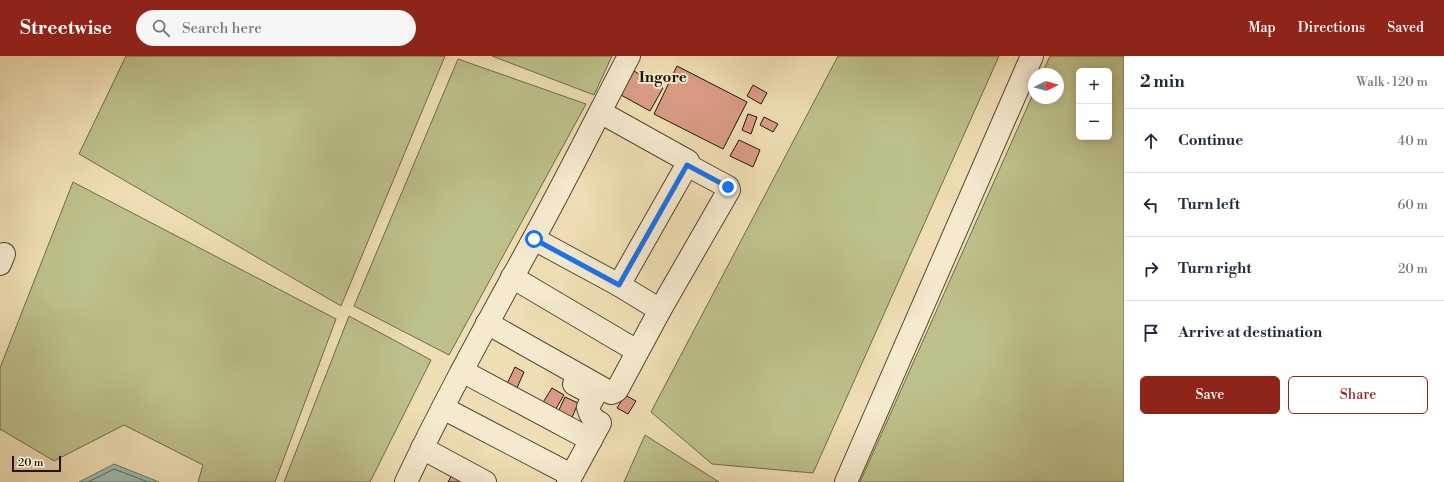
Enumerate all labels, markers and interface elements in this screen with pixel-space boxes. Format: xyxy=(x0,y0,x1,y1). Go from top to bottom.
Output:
search box xyxy=(136,10,416,46)
text: Streetwise xyxy=(20,16,112,40)
icon: search xyxy=(150,17,172,39)
text: Search here xyxy=(182,19,262,38)
text: Map xyxy=(1248,19,1276,37)
text: Directions xyxy=(1298,19,1365,37)
text: Saved xyxy=(1387,19,1424,37)
district label: Ingore xyxy=(639,68,687,87)
north arrow xyxy=(1028,68,1064,104)
map controls xyxy=(1076,68,1112,140)
button: + xyxy=(1076,68,1112,104)
text: 2 min xyxy=(1140,71,1185,93)
text: Walk · 120 m xyxy=(1356,74,1428,90)
button: − xyxy=(1076,104,1112,140)
icon: ahead xyxy=(1140,130,1162,152)
text: Continue xyxy=(1178,131,1243,150)
text: 40 m xyxy=(1398,133,1428,149)
route end xyxy=(719,178,737,196)
icon: left xyxy=(1140,194,1162,216)
text: Turn left xyxy=(1178,195,1240,214)
text: 60 m xyxy=(1397,197,1428,213)
route start xyxy=(525,230,543,248)
icon: right xyxy=(1140,258,1162,280)
text: Turn right xyxy=(1178,259,1252,278)
text: 20 m xyxy=(1398,261,1428,277)
icon: arrive xyxy=(1140,322,1162,344)
text: Arrive at destination xyxy=(1178,323,1322,342)
button: Save xyxy=(1140,376,1280,414)
button: Share xyxy=(1288,376,1428,414)
scale bar xyxy=(12,454,61,473)
text: 20 m xyxy=(18,456,43,470)

